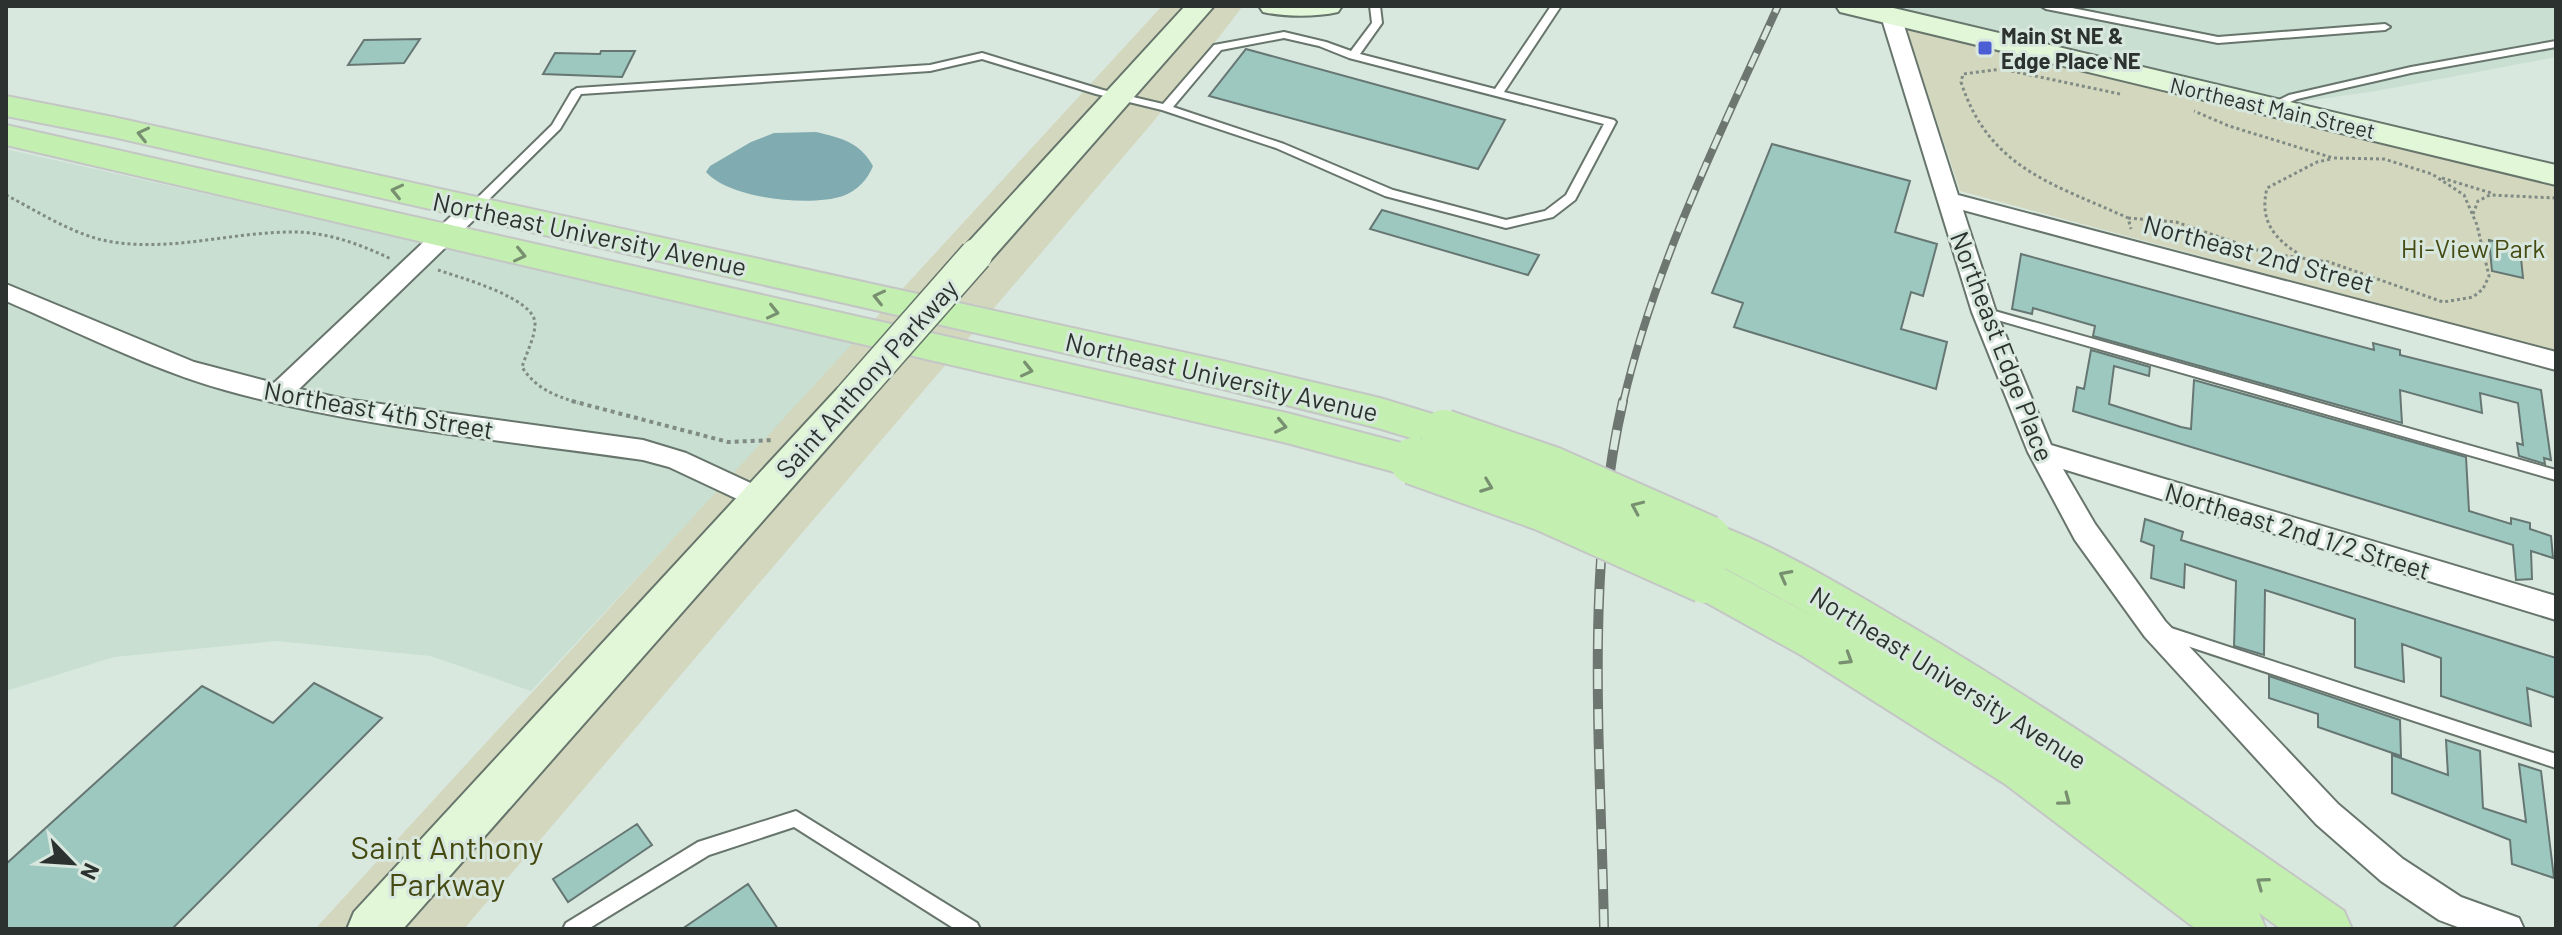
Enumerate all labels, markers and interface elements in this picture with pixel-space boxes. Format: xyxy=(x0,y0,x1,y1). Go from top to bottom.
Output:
place label: Main St NE & Edge Place NE xyxy=(2001,22,2141,73)
marker: Main St NE & Edge Place NE xyxy=(1976,39,1994,57)
street label: Northeast Main Street xyxy=(2168,71,2378,143)
one-way arrow xyxy=(137,126,151,143)
one-way arrow xyxy=(391,183,404,200)
street label: Northeast University Avenue xyxy=(430,185,750,281)
street label: Northeast 2nd Street xyxy=(2140,207,2378,299)
street label: Northeast Edge Place xyxy=(1945,227,2061,465)
park label: Hi-View Park xyxy=(2401,232,2545,263)
one-way arrow xyxy=(512,245,526,262)
street label: Saint Anthony Parkway xyxy=(769,272,963,484)
one-way arrow xyxy=(872,289,886,306)
one-way arrow xyxy=(766,303,780,320)
street label: Northeast University Avenue xyxy=(1063,325,1381,427)
one-way arrow xyxy=(1019,361,1033,378)
street label: Northeast 4th Street xyxy=(262,374,496,444)
one-way arrow xyxy=(1273,417,1287,434)
street label: Northeast 2nd 1/2 Street xyxy=(2162,475,2434,585)
one-way arrow xyxy=(1479,476,1493,493)
one-way arrow xyxy=(1631,501,1645,517)
one-way arrow xyxy=(1778,571,1793,586)
street label: Northeast University Avenue xyxy=(1805,579,2093,775)
one-way arrow xyxy=(1838,650,1852,665)
one-way arrow xyxy=(2056,790,2071,805)
north arrow xyxy=(32,823,112,903)
park label: Saint Anthony Parkway xyxy=(351,827,544,902)
text: N xyxy=(76,860,106,884)
one-way arrow xyxy=(2256,878,2271,893)

